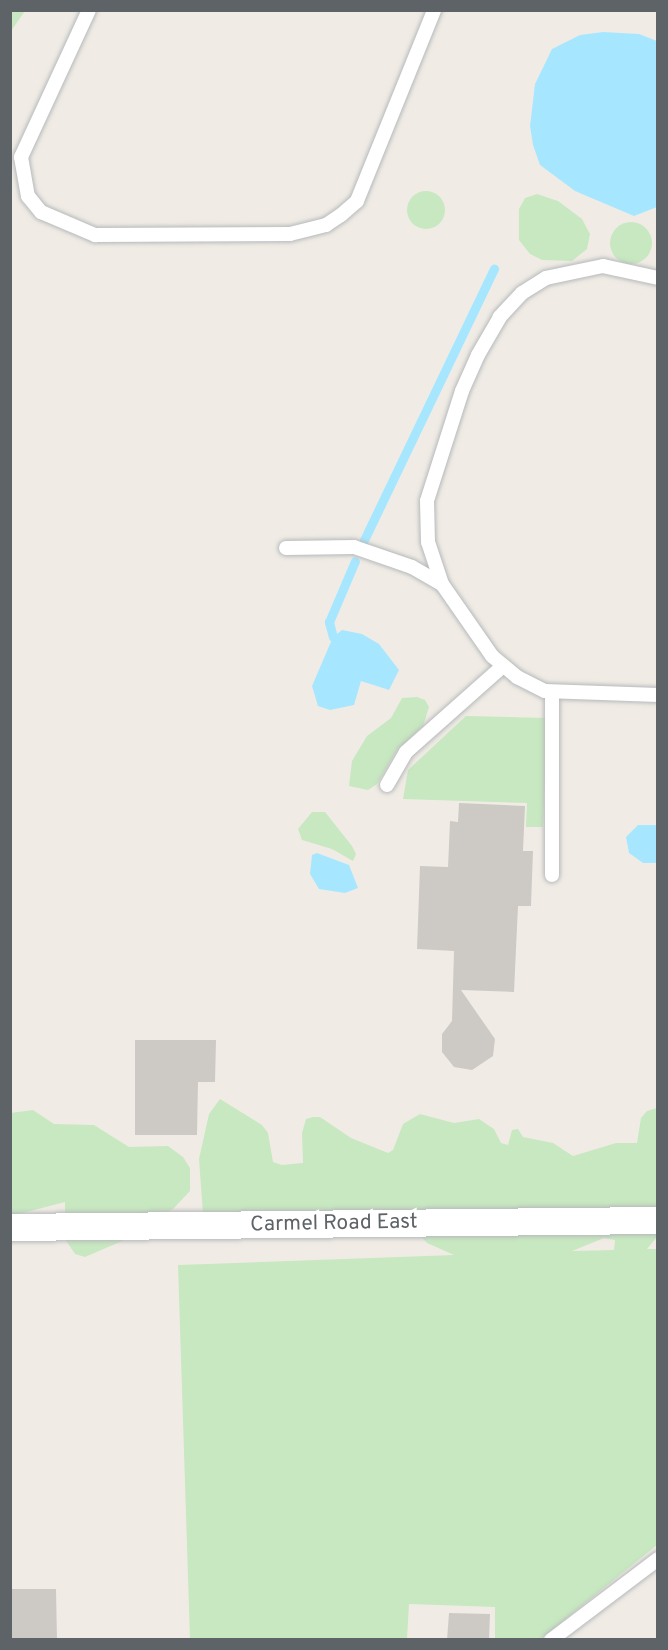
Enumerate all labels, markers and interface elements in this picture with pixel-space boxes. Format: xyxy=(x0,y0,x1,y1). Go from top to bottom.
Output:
street label: Carmel Road East xyxy=(250,1210,418,1238)

